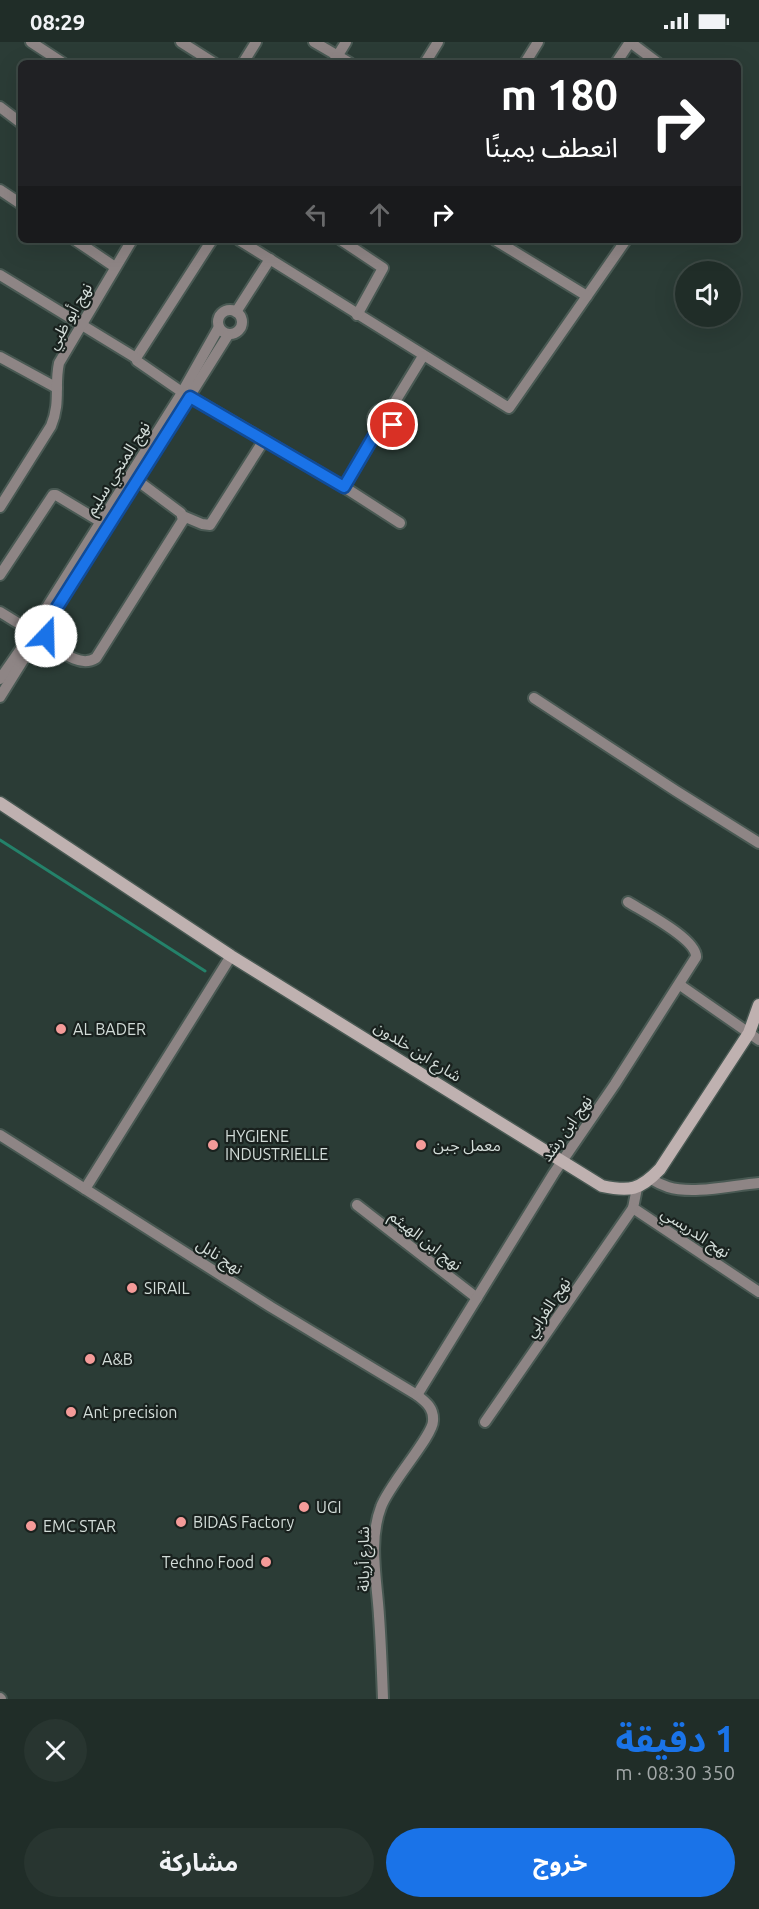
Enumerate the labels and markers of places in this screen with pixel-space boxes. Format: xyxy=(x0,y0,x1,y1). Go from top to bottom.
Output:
pin xyxy=(367,399,418,450)
place label: AL BADER xyxy=(73,1020,146,1038)
marker: AL BADER xyxy=(54,1022,68,1036)
place label: HYGIENE INDUSTRIELLE xyxy=(225,1127,328,1163)
place label: معمل جبن xyxy=(433,1136,501,1155)
marker: HYGIENE INDUSTRIELLE xyxy=(206,1138,220,1152)
marker: معمل جبن xyxy=(414,1138,428,1152)
place label: SIRAIL xyxy=(144,1279,190,1297)
marker: SIRAIL xyxy=(125,1281,139,1295)
place label: A&B xyxy=(102,1350,133,1368)
marker: A&B xyxy=(83,1352,97,1366)
place label: Ant precision xyxy=(83,1403,177,1421)
marker: Ant precision xyxy=(64,1405,78,1419)
place label: UGI xyxy=(316,1498,342,1516)
marker: UGI xyxy=(297,1500,311,1514)
place label: BIDAS Factory xyxy=(193,1513,295,1531)
marker: BIDAS Factory xyxy=(174,1515,188,1529)
place label: EMC STAR xyxy=(43,1517,116,1535)
marker: EMC STAR xyxy=(24,1519,38,1533)
place label: Techno Food xyxy=(162,1553,254,1571)
marker: Techno Food xyxy=(259,1555,273,1569)

